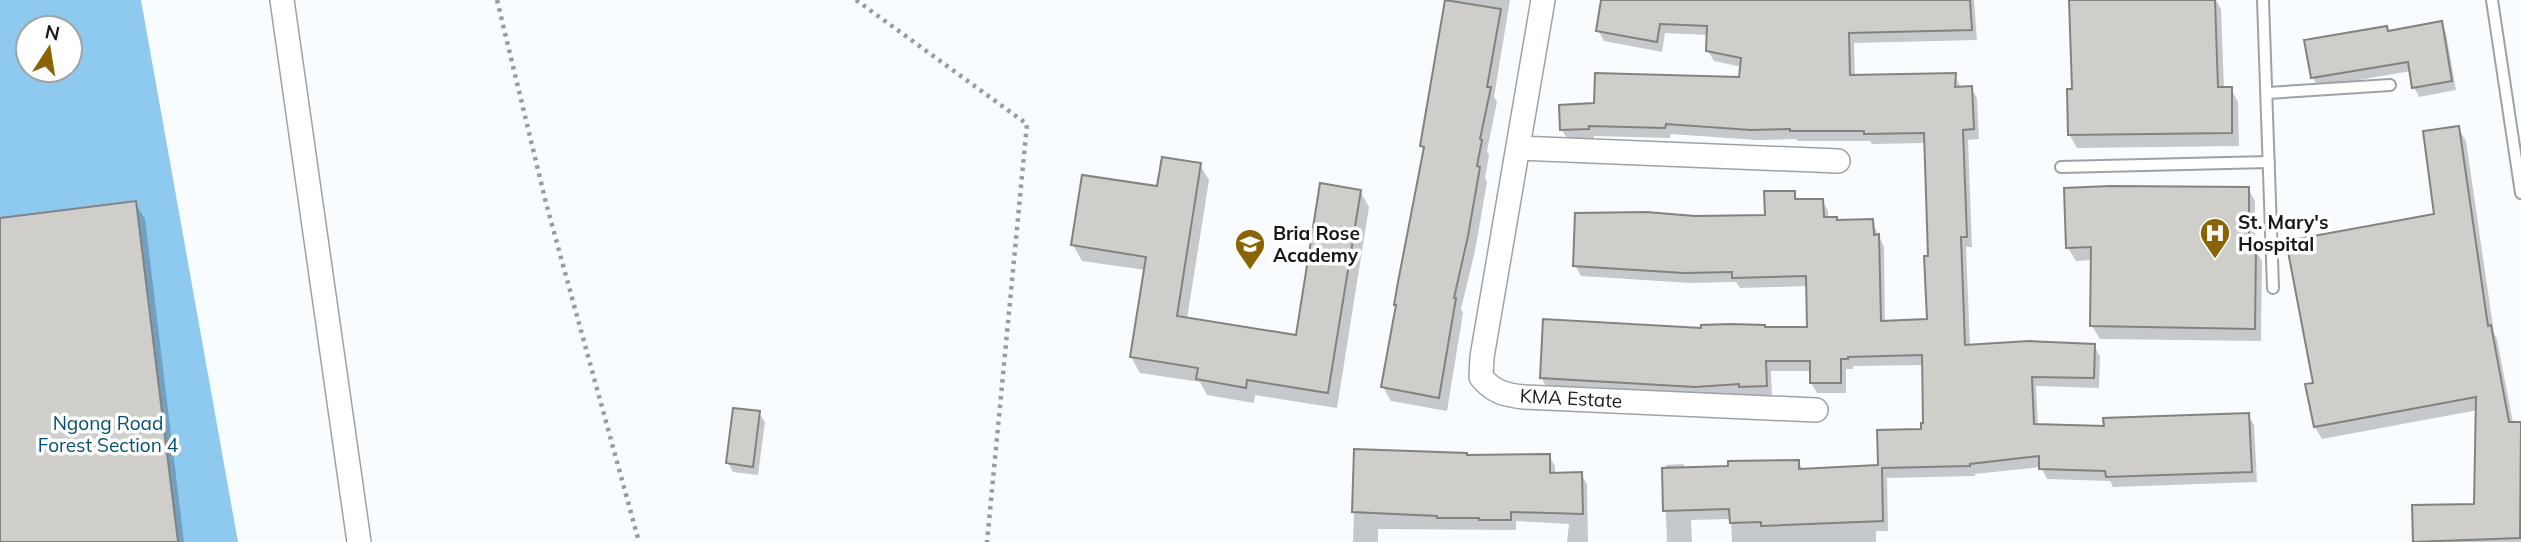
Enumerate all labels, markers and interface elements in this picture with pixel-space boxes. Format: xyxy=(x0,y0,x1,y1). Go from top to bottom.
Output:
north arrow xyxy=(14,14,84,84)
text: N xyxy=(43,19,62,46)
place label: St. Mary's Hospital xyxy=(2238,210,2328,256)
hospital icon: St. Mary's Hospital xyxy=(2198,216,2232,260)
place label: Bria Rose Academy xyxy=(1273,221,1360,267)
school or university icon: Bria Rose Academy xyxy=(1233,227,1267,271)
street label: KMA Estate xyxy=(1519,383,1623,413)
park label: Ngong Road Forest Section 4 xyxy=(38,411,178,457)

